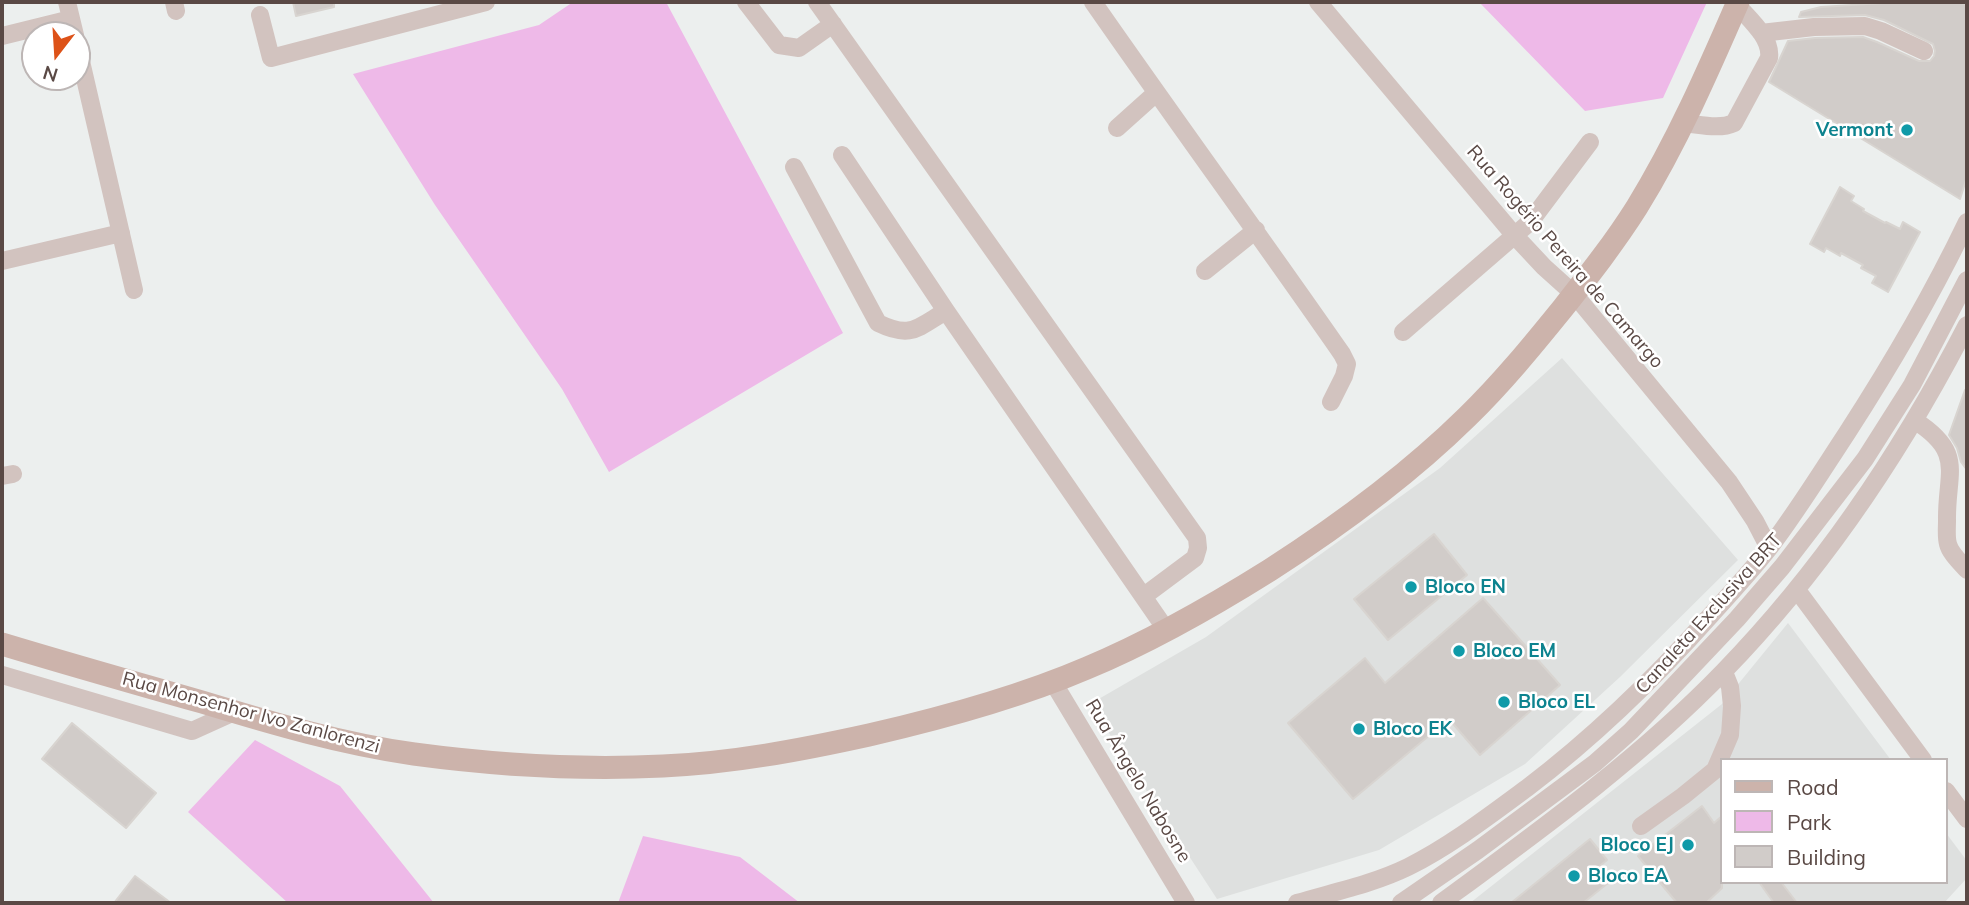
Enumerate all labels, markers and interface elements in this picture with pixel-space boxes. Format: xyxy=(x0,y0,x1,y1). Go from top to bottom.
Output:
north arrow xyxy=(21,21,91,91)
text: N xyxy=(40,61,61,88)
place label: Vermont xyxy=(1816,119,1893,141)
marker: Vermont xyxy=(1899,122,1915,138)
street label: Rua Rogério Pereira de Camargo xyxy=(1462,141,1668,373)
street label: Canaleta Exclusiva BRT xyxy=(1631,529,1787,699)
place label: Bloco EN xyxy=(1425,576,1506,598)
marker: Bloco EN xyxy=(1403,579,1419,595)
place label: Bloco EM xyxy=(1473,640,1556,662)
marker: Bloco EM xyxy=(1451,643,1467,659)
street label: Rua Monsenhor Ivo Zanlorenzi xyxy=(120,668,382,758)
place label: Bloco EL xyxy=(1518,691,1595,713)
marker: Bloco EL xyxy=(1496,694,1512,710)
street label: Rua Ângelo Nabosne xyxy=(1080,695,1196,867)
place label: Bloco EK xyxy=(1373,718,1452,740)
marker: Bloco EK xyxy=(1351,721,1367,737)
legend xyxy=(1720,758,1948,884)
text: Road xyxy=(1787,774,1838,800)
text: Park xyxy=(1787,809,1831,835)
place label: Bloco EJ xyxy=(1600,834,1674,856)
marker: Bloco EJ xyxy=(1680,837,1696,853)
text: Building xyxy=(1787,844,1866,870)
place label: Bloco EA xyxy=(1588,865,1668,887)
marker: Bloco EA xyxy=(1566,868,1582,884)

